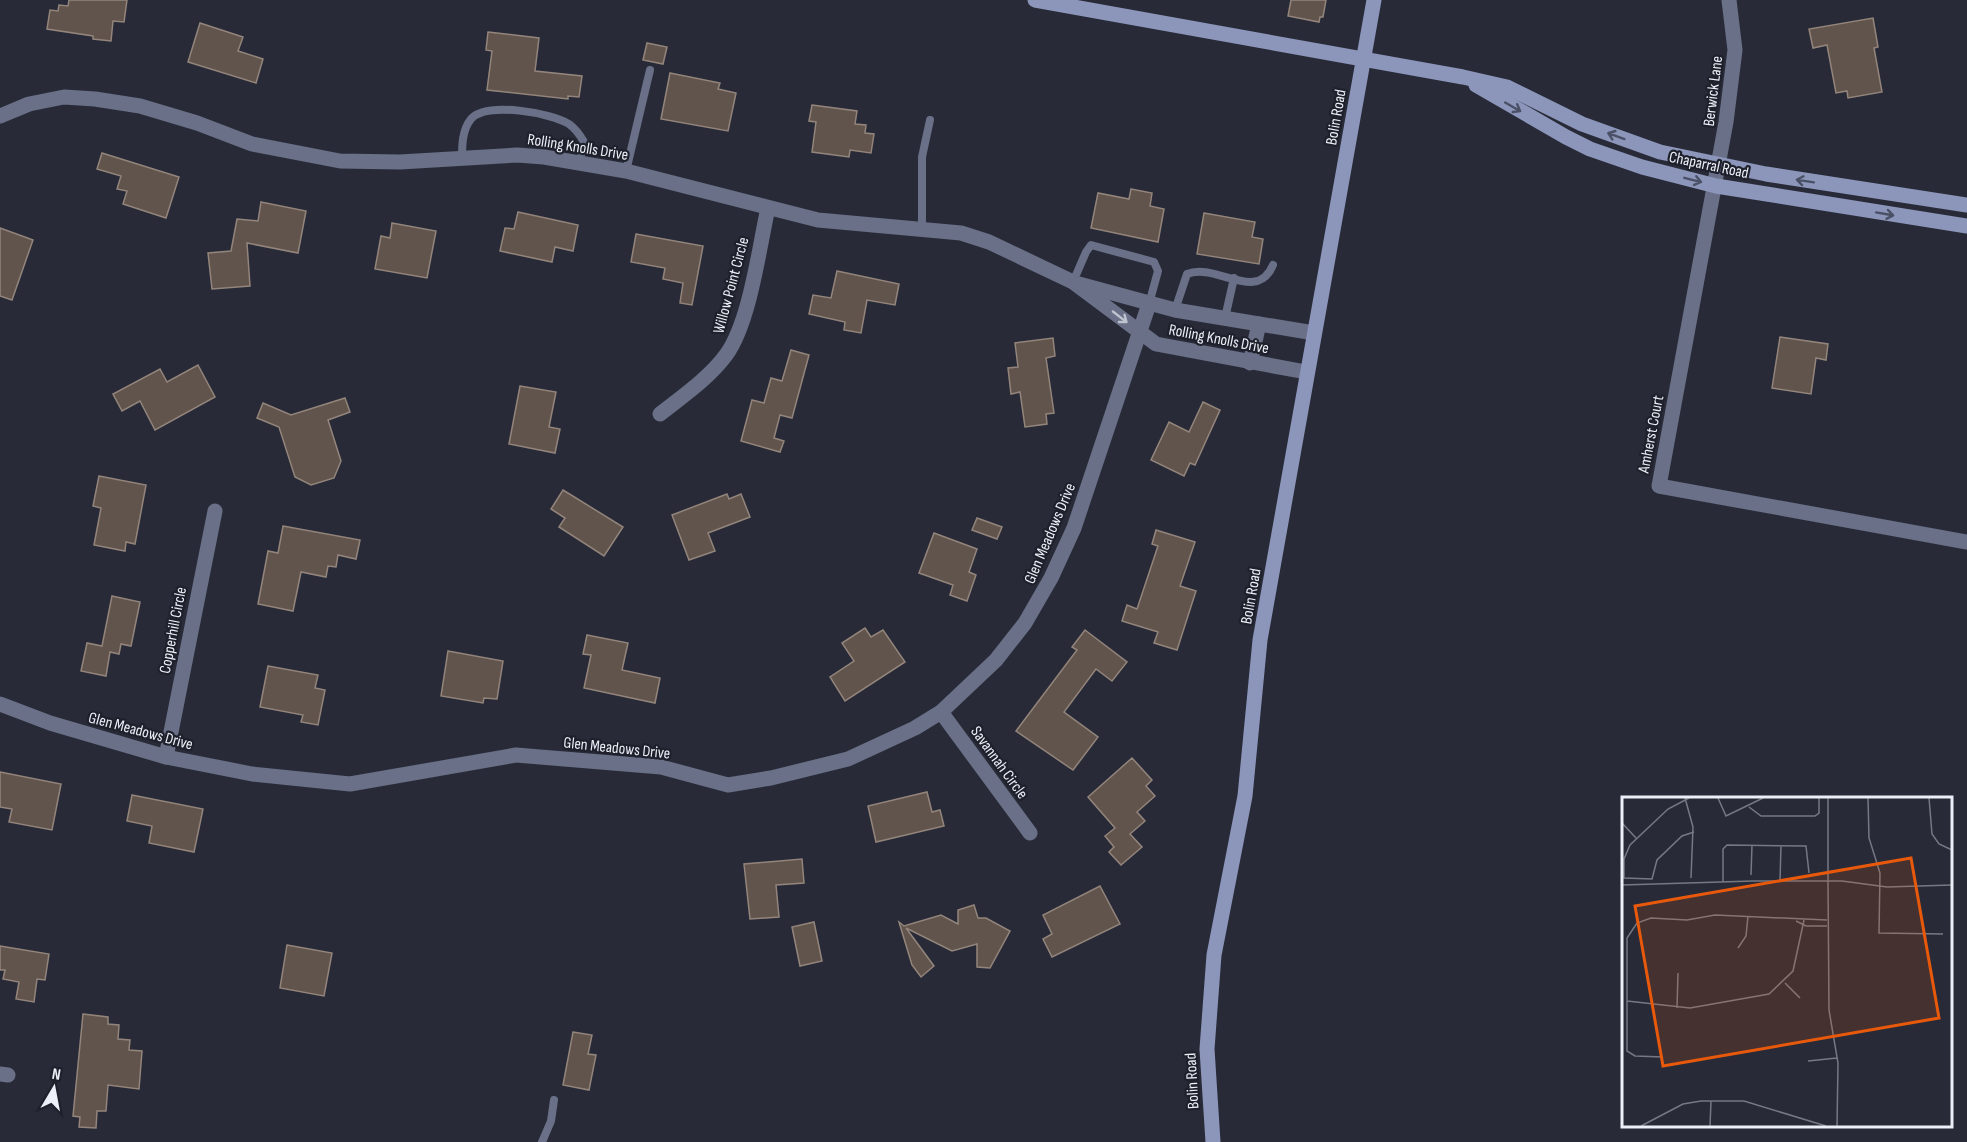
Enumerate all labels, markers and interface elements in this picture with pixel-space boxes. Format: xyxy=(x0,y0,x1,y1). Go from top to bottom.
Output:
street label: Berwick Lane xyxy=(1700,55,1727,127)
street label: Bolin Road xyxy=(1322,88,1351,147)
one-way arrow xyxy=(1504,102,1522,113)
street label: Rolling Knolls Drive xyxy=(526,130,629,165)
one-way arrow xyxy=(1607,130,1626,141)
street label: Chaparral Road xyxy=(1667,148,1750,183)
one-way arrow xyxy=(1683,175,1702,187)
one-way arrow xyxy=(1796,175,1816,186)
one-way arrow xyxy=(1874,209,1894,220)
street label: Willow Point Circle xyxy=(709,235,753,336)
one-way arrow xyxy=(1111,311,1127,324)
street label: Rolling Knolls Drive xyxy=(1167,320,1270,359)
street label: Amherst Court xyxy=(1634,394,1668,476)
street label: Glen Meadows Drive xyxy=(1021,480,1080,587)
street label: Bolin Road xyxy=(1237,567,1266,626)
street label: Copperhill Circle xyxy=(156,585,191,675)
street label: Glen Meadows Drive xyxy=(86,708,195,755)
street label: Savannah Circle xyxy=(966,723,1031,803)
street label: Glen Meadows Drive xyxy=(562,733,671,764)
inset map xyxy=(1622,797,1952,1127)
street label: Bolin Road xyxy=(1182,1052,1203,1109)
north arrow xyxy=(24,1058,84,1118)
text: N xyxy=(50,1065,62,1085)

